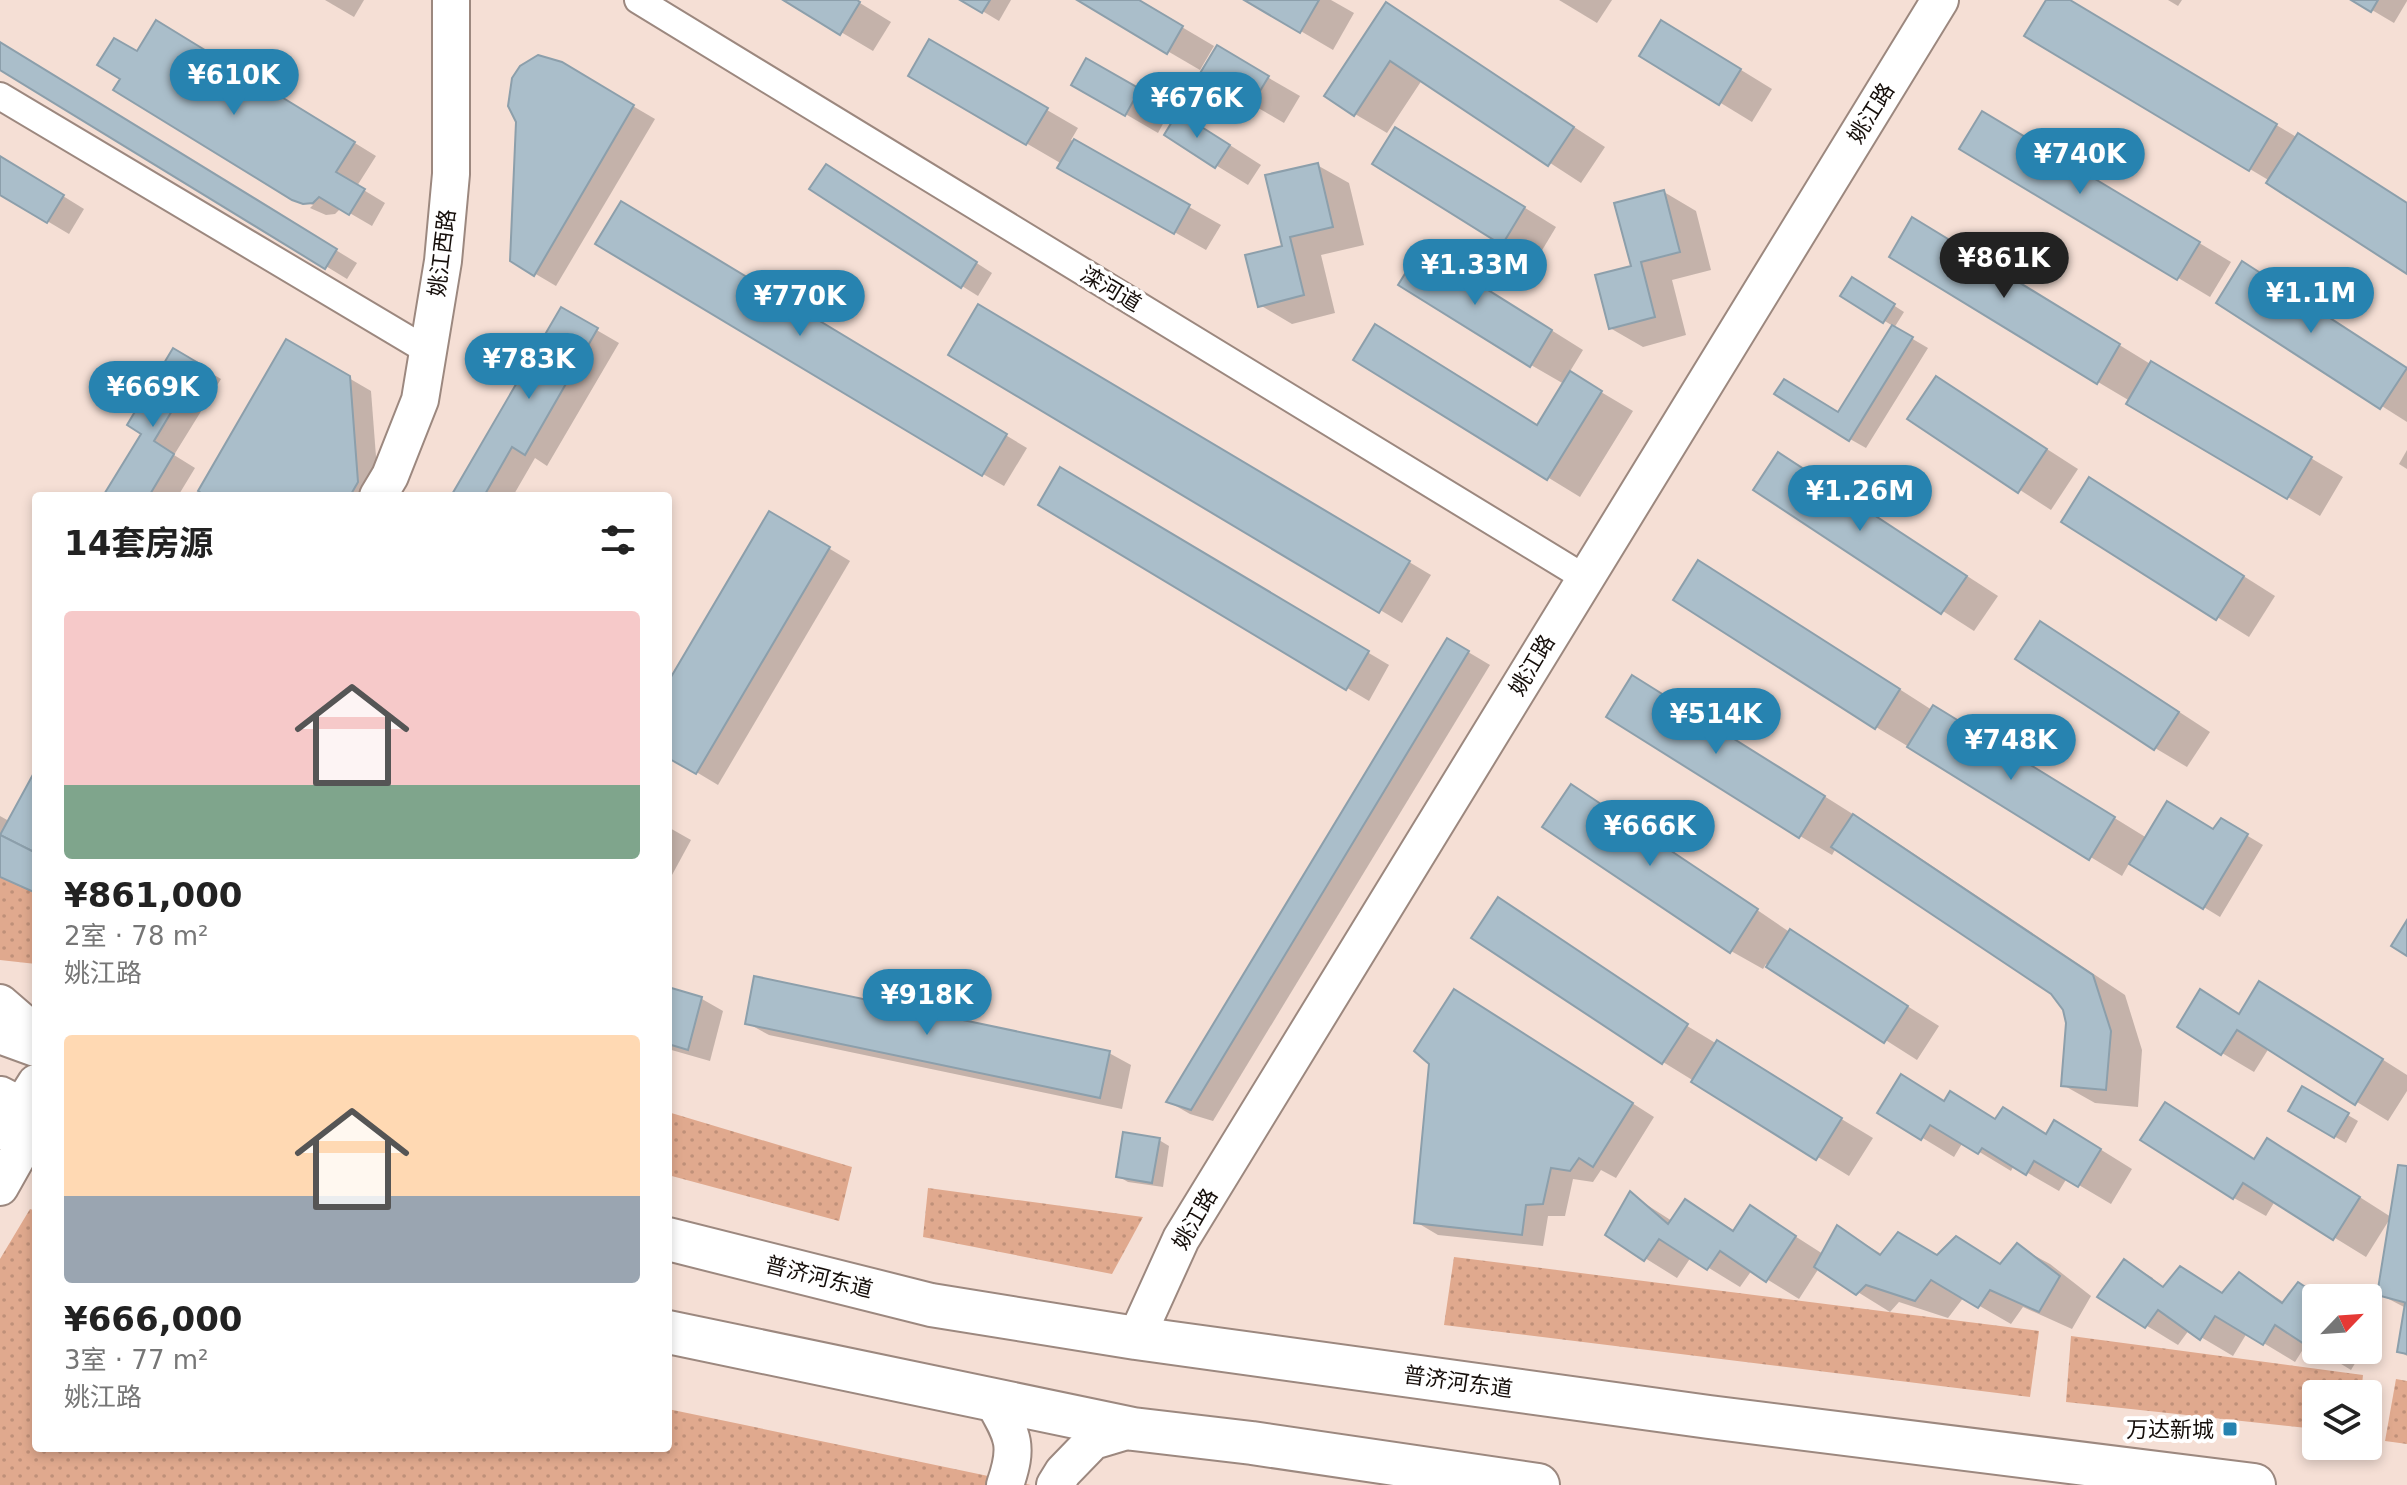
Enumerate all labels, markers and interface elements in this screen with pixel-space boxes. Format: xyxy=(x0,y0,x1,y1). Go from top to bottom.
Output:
pin: ¥610K xyxy=(178,49,290,117)
text: ¥610K xyxy=(188,60,280,90)
pin: ¥676K xyxy=(1141,72,1253,140)
street label: 姚江路 xyxy=(1843,78,1899,148)
text: ¥676K xyxy=(1151,83,1243,113)
pin: ¥740K xyxy=(2024,128,2136,196)
text: ¥740K xyxy=(2034,139,2126,169)
street label: 姚江西路 xyxy=(424,208,460,298)
pin: ¥861K xyxy=(1948,232,2060,300)
pin: ¥1.33M xyxy=(1410,239,1540,307)
text: ¥861K xyxy=(1958,243,2050,273)
text: ¥1.33M xyxy=(1421,250,1529,280)
street label: 滦河道 xyxy=(1076,261,1146,317)
pin: ¥1.1M xyxy=(2255,267,2367,335)
pin: ¥770K xyxy=(744,270,856,338)
text: ¥1.1M xyxy=(2266,278,2356,308)
text: ¥770K xyxy=(754,281,846,311)
pin: ¥783K xyxy=(473,333,585,401)
text: ¥783K xyxy=(483,344,575,374)
pin: ¥669K xyxy=(97,361,209,429)
text: ¥669K xyxy=(107,372,199,402)
pin: ¥1.26M xyxy=(1795,465,1925,533)
text: ¥1.26M xyxy=(1806,476,1914,506)
icon: filters xyxy=(596,518,640,562)
text: 14套房源 xyxy=(64,523,213,563)
street label: 姚江路 xyxy=(1504,630,1560,700)
icon: home xyxy=(280,663,424,807)
pin: ¥514K xyxy=(1660,688,1772,756)
text: ¥514K xyxy=(1670,699,1762,729)
pin: ¥748K xyxy=(1955,714,2067,782)
text: ¥748K xyxy=(1965,725,2057,755)
pin: ¥666K xyxy=(1594,800,1706,868)
text: ¥666K xyxy=(1604,811,1696,841)
text: ¥861,000 xyxy=(64,875,243,915)
text: 2室 · 78 m² xyxy=(64,921,208,951)
text: 姚江路 xyxy=(64,958,142,988)
pin: ¥918K xyxy=(871,969,983,1037)
text: ¥918K xyxy=(881,980,973,1010)
icon: home xyxy=(280,1087,424,1231)
street label: 姚江路 xyxy=(1168,1184,1222,1254)
street label: 普济河东道 xyxy=(763,1252,875,1302)
north arrow xyxy=(2302,1284,2382,1364)
map controls xyxy=(2302,1284,2382,1460)
text: ¥666,000 xyxy=(64,1299,243,1339)
text: 3室 · 77 m² xyxy=(64,1345,208,1375)
street label: 普济河东道 xyxy=(1402,1362,1514,1402)
button: layers xyxy=(2302,1380,2382,1460)
text: 姚江路 xyxy=(64,1382,142,1412)
place label: 万达新城 xyxy=(2126,1417,2214,1442)
marker: 万达新城 xyxy=(2221,1420,2239,1438)

